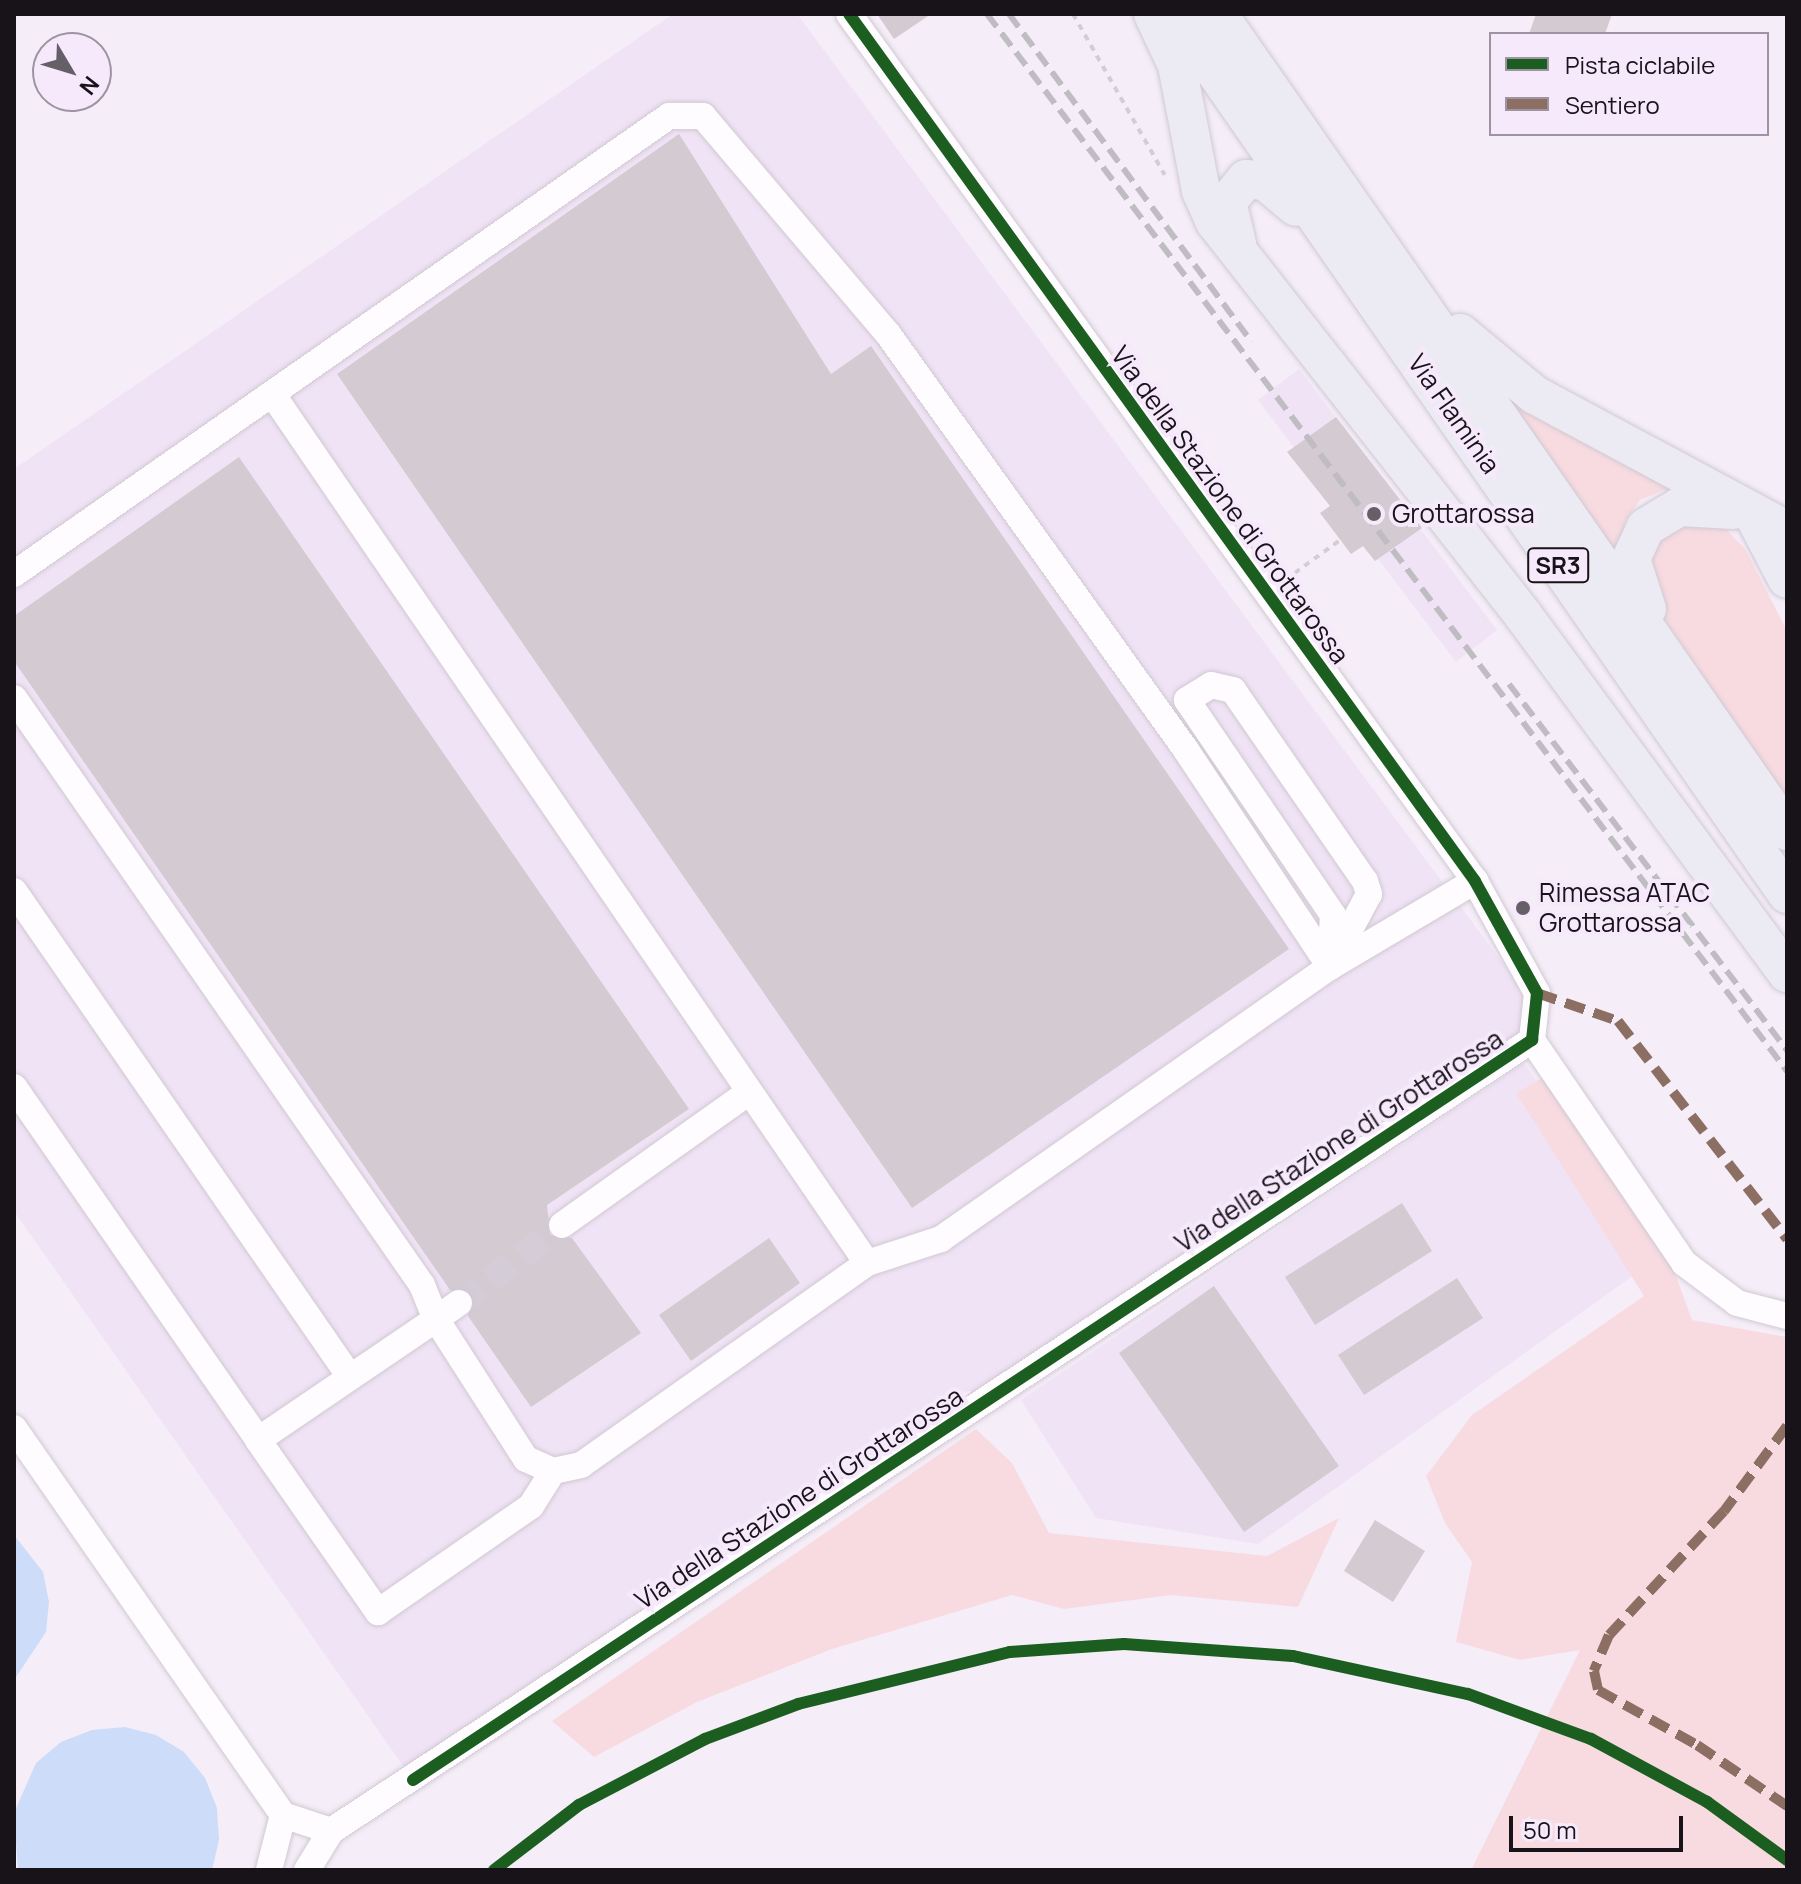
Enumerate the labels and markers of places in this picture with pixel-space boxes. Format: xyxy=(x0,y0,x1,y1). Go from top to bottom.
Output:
place label: Grottarossa xyxy=(1392,498,1535,530)
marker: Grottarossa xyxy=(1363,503,1385,525)
place label: Rimessa ATAC Grottarossa xyxy=(1539,877,1710,938)
marker: Rimessa ATAC Grottarossa xyxy=(1514,899,1532,917)

